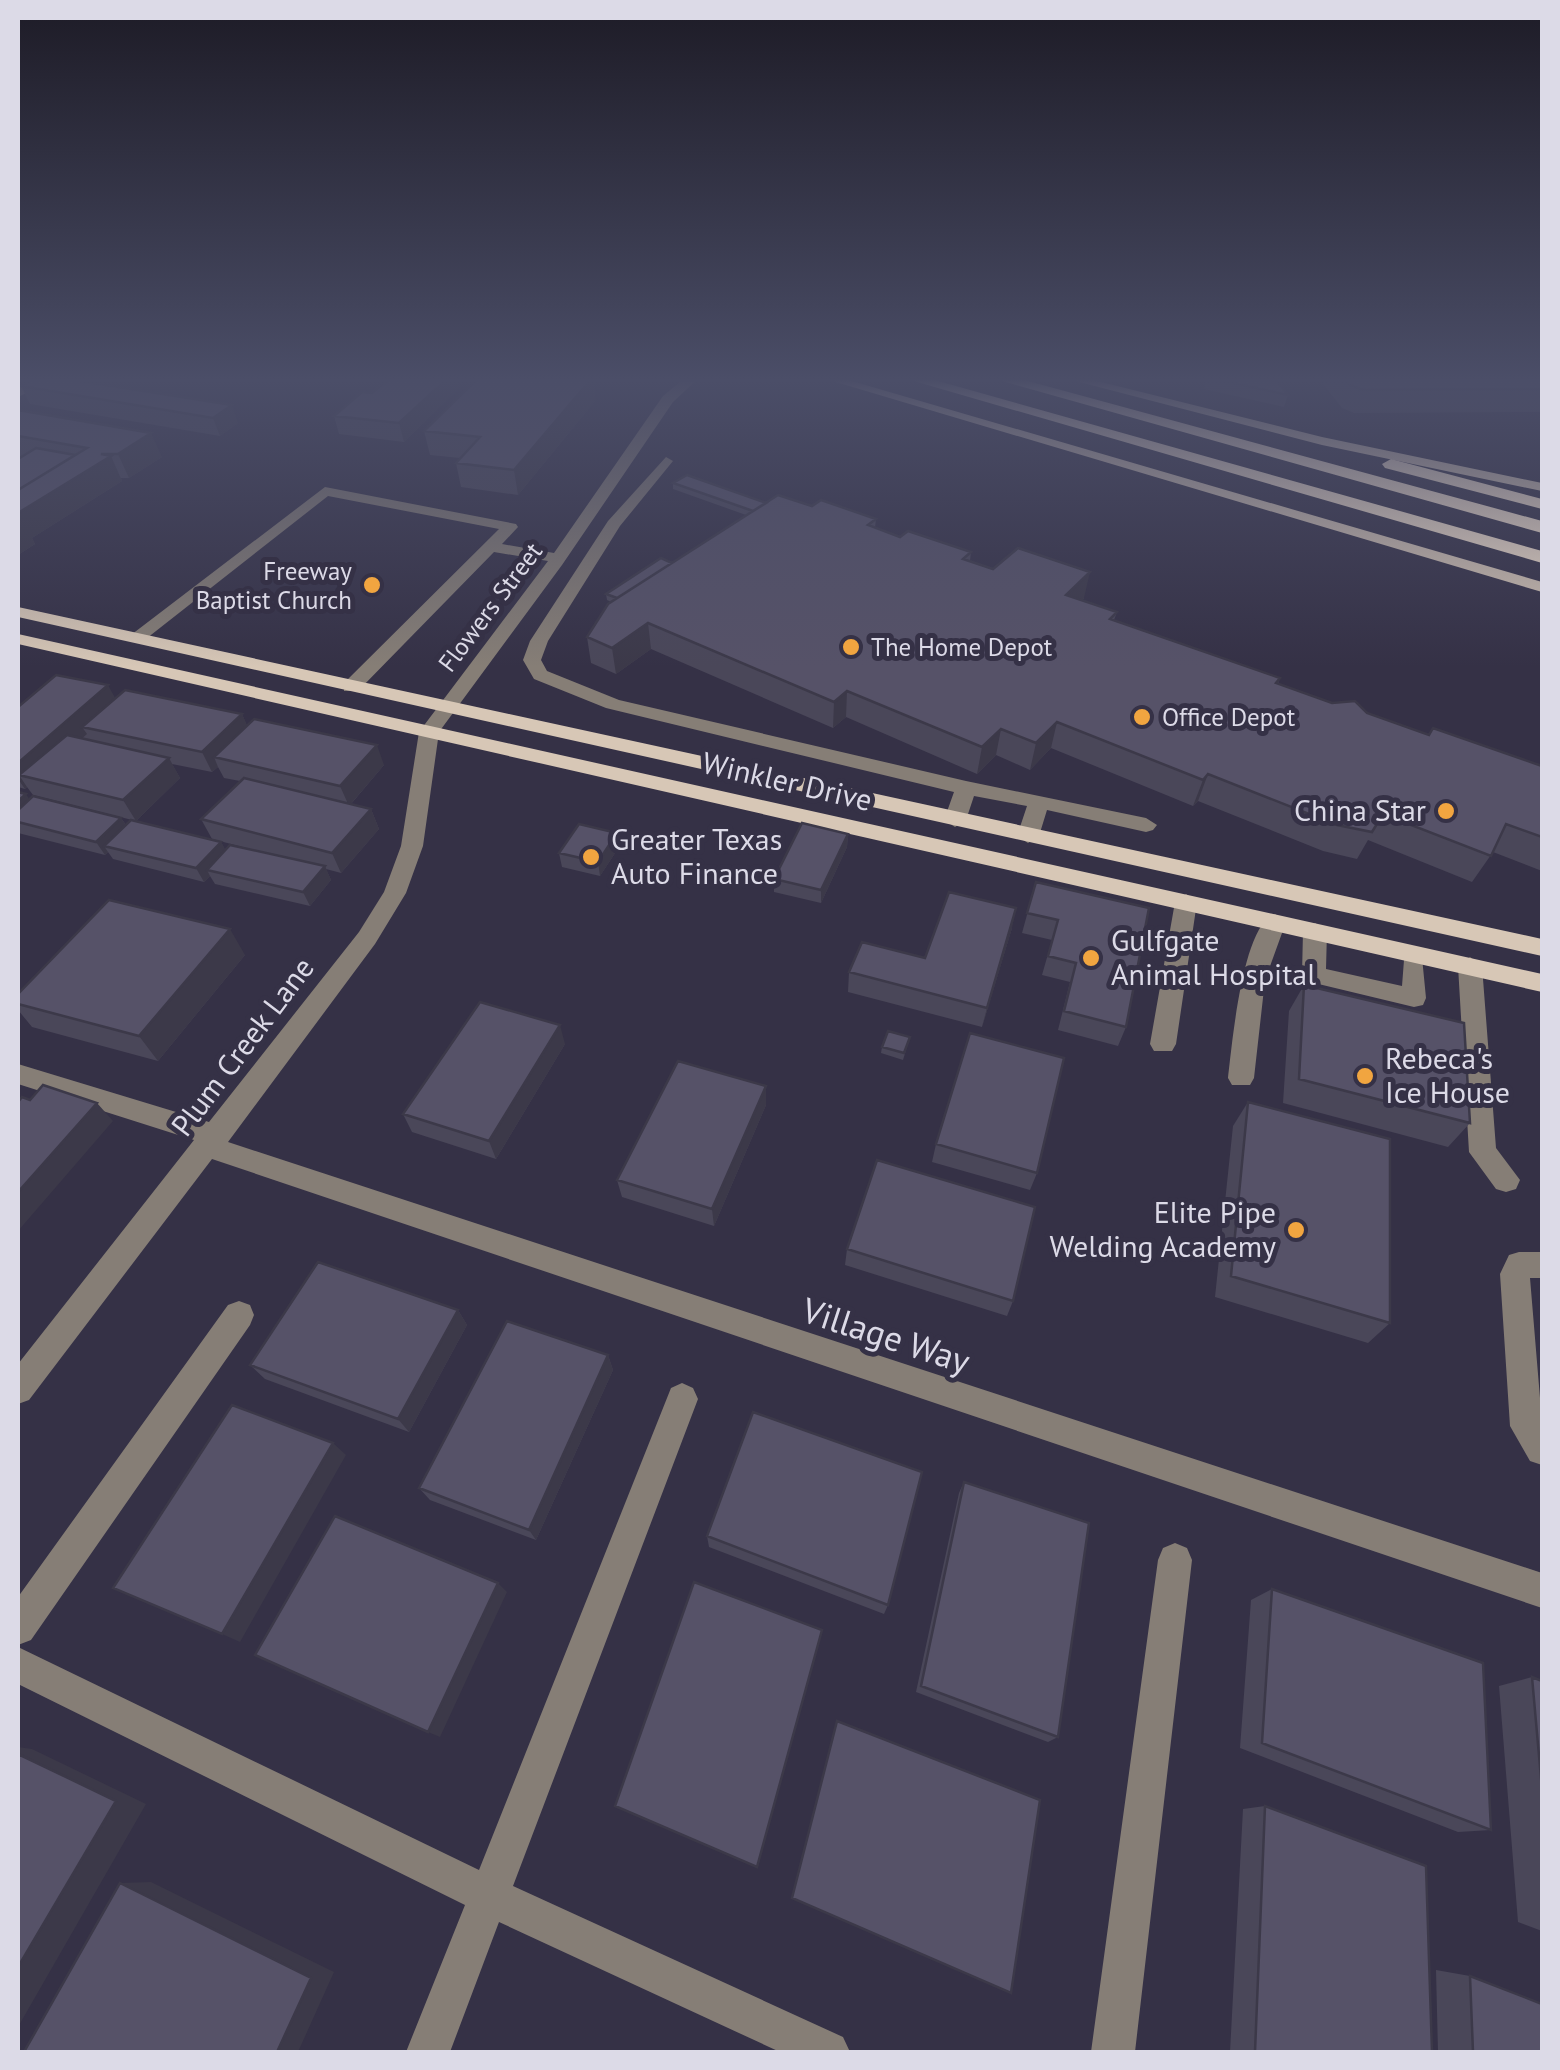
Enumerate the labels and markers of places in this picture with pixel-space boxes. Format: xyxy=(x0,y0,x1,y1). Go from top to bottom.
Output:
place label: Freeway Baptist Church xyxy=(196,555,352,616)
marker: Freeway Baptist Church xyxy=(361,574,383,596)
place label: The Home Depot xyxy=(871,631,1053,663)
marker: The Home Depot xyxy=(840,636,862,658)
place label: Office Depot xyxy=(1162,701,1296,733)
marker: Office Depot xyxy=(1131,706,1153,728)
place label: China Star xyxy=(1294,790,1426,829)
marker: China Star xyxy=(1435,800,1457,822)
place label: Greater Texas Auto Finance xyxy=(611,819,782,892)
marker: Greater Texas Auto Finance xyxy=(580,846,602,868)
place label: Gulfgate Animal Hospital xyxy=(1111,920,1316,993)
marker: Gulfgate Animal Hospital xyxy=(1080,947,1102,969)
place label: Rebeca's Ice House xyxy=(1385,1038,1510,1111)
marker: Rebeca's Ice House xyxy=(1354,1065,1376,1087)
place label: Elite Pipe Welding Academy xyxy=(1049,1192,1276,1265)
marker: Elite Pipe Welding Academy xyxy=(1285,1219,1307,1241)

